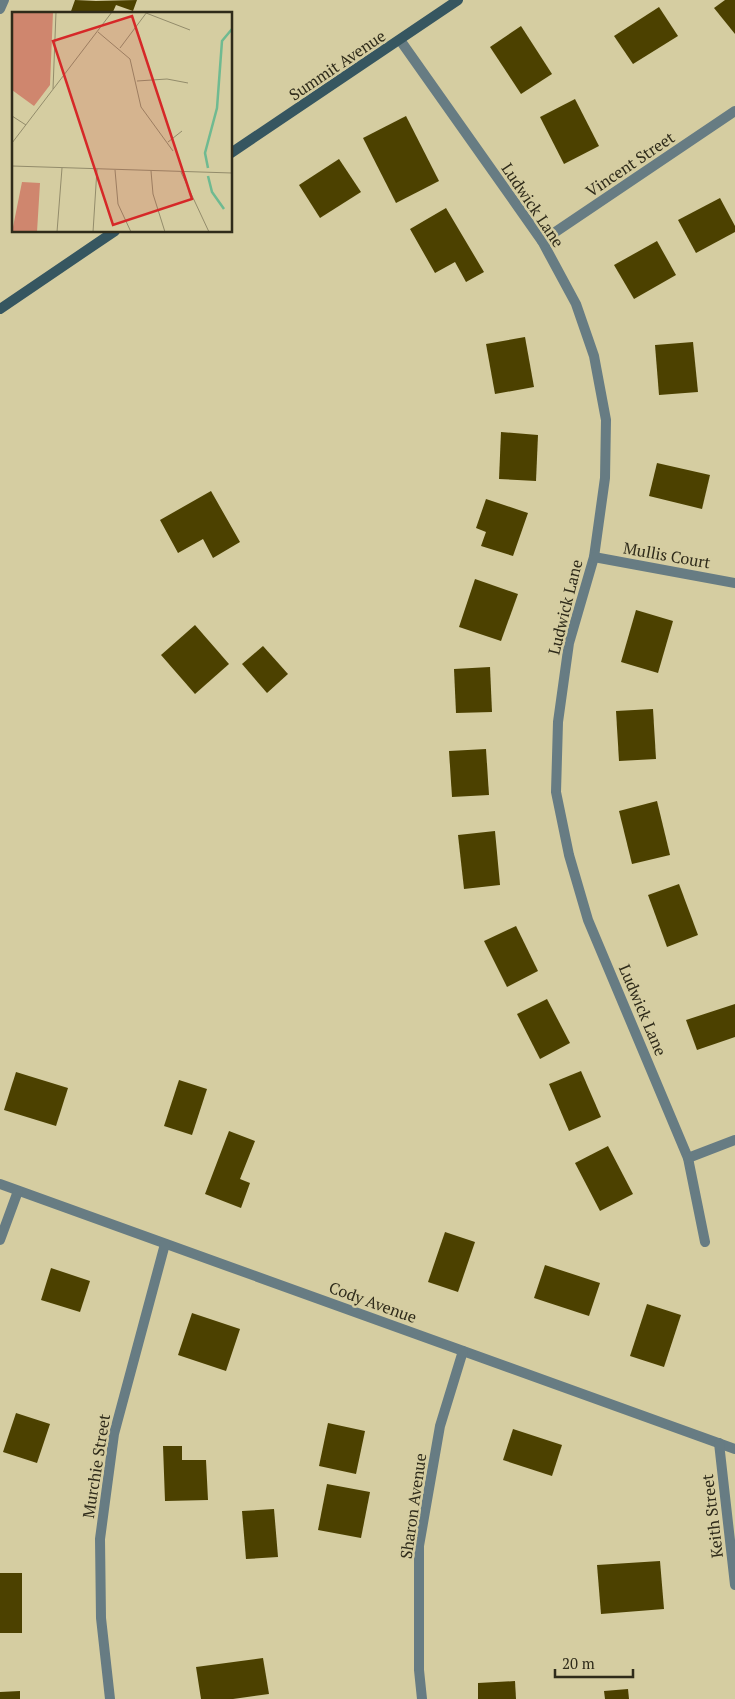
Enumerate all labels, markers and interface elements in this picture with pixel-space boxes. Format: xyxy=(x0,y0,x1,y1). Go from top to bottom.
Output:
inset map xyxy=(12,12,232,232)
street label: Summit Avenue xyxy=(284,25,390,105)
street label: Vincent Street xyxy=(581,126,679,202)
street label: Ludwick Lane xyxy=(497,158,569,252)
street label: Mullis Court xyxy=(622,536,712,574)
street label: Ludwick Lane xyxy=(543,557,587,657)
street label: Ludwick Lane xyxy=(614,961,672,1059)
street label: Cody Avenue xyxy=(326,1276,420,1328)
street label: Murchie Street xyxy=(77,1412,115,1520)
street label: Sharon Avenue xyxy=(395,1452,431,1560)
street label: Keith Street xyxy=(696,1473,728,1559)
scale bar xyxy=(555,1646,632,1678)
text: 20 m xyxy=(562,1653,595,1673)

